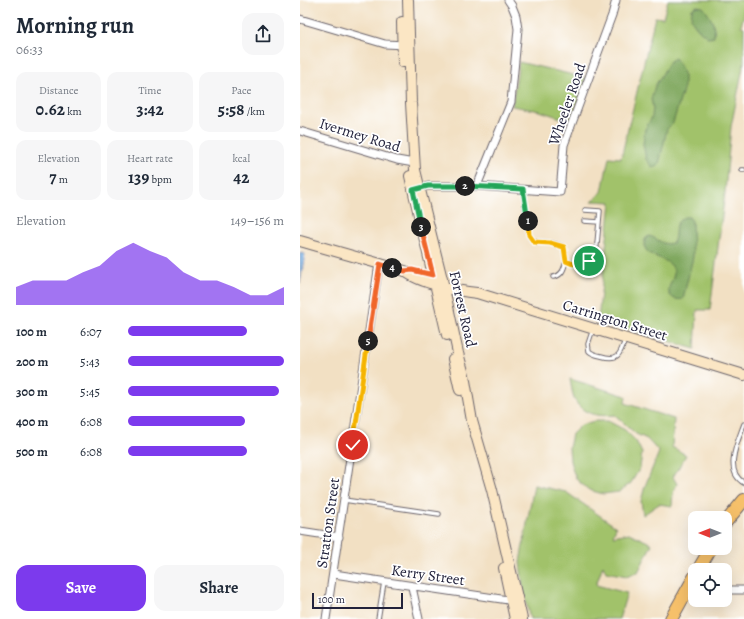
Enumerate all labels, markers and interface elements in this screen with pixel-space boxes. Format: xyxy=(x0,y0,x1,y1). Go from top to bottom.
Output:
text: Morning run xyxy=(16,11,134,41)
button: share xyxy=(242,13,284,55)
text: 06:33 xyxy=(16,41,43,58)
street label: Wheeler Road xyxy=(543,59,591,149)
text: Distance xyxy=(39,83,78,98)
text: Time xyxy=(139,83,161,98)
text: Pace xyxy=(231,83,252,98)
text: 0.62 xyxy=(36,98,65,121)
text: 3:42 xyxy=(136,98,164,121)
text: 5:58 xyxy=(218,98,244,121)
text: km xyxy=(65,104,82,119)
text: /km xyxy=(244,104,265,119)
street label: Ivermey Road xyxy=(317,113,404,157)
text: Elevation xyxy=(38,151,80,166)
text: Heart rate xyxy=(127,151,173,166)
text: kcal xyxy=(233,151,250,166)
text: 7 xyxy=(49,166,57,189)
text: 139 xyxy=(128,166,149,189)
text: 42 xyxy=(233,166,249,189)
text: m xyxy=(57,172,68,187)
text: bpm xyxy=(149,172,172,187)
pin: 2 xyxy=(455,176,475,196)
text: 2 xyxy=(462,178,468,193)
pin: 1 xyxy=(518,211,538,231)
text: Elevation xyxy=(16,212,66,229)
text: 149–156 m xyxy=(230,212,284,229)
text: 1 xyxy=(526,213,530,228)
pin: 3 xyxy=(411,217,431,237)
text: 3 xyxy=(419,219,423,234)
pin xyxy=(572,244,606,278)
icon: arrive xyxy=(578,250,600,272)
pin: 4 xyxy=(382,258,402,278)
text: 4 xyxy=(389,260,395,275)
street label: Forrest Road xyxy=(445,269,482,350)
street label: Carrington Street xyxy=(560,295,670,345)
text: 100 m xyxy=(16,323,47,340)
text: 6:07 xyxy=(80,323,102,340)
pin: 5 xyxy=(358,331,378,351)
text: 5 xyxy=(366,333,370,348)
text: 200 m xyxy=(16,353,49,370)
text: 5:43 xyxy=(80,353,100,370)
text: 300 m xyxy=(16,383,48,400)
text: 5:45 xyxy=(80,383,100,400)
text: 400 m xyxy=(16,413,48,430)
text: 6:08 xyxy=(80,413,102,430)
pin xyxy=(336,428,370,462)
icon: check xyxy=(342,434,364,456)
text: 500 m xyxy=(16,443,48,460)
text: 6:08 xyxy=(80,443,102,460)
street label: Stratton Street xyxy=(312,477,344,569)
north arrow xyxy=(688,511,732,555)
map controls xyxy=(688,511,732,607)
street label: Kerry Street xyxy=(390,560,466,590)
button: locate xyxy=(688,563,732,607)
button: Save xyxy=(16,565,146,611)
button: Share xyxy=(154,565,284,611)
scale bar xyxy=(312,591,403,610)
text: 100 m xyxy=(318,592,345,607)

